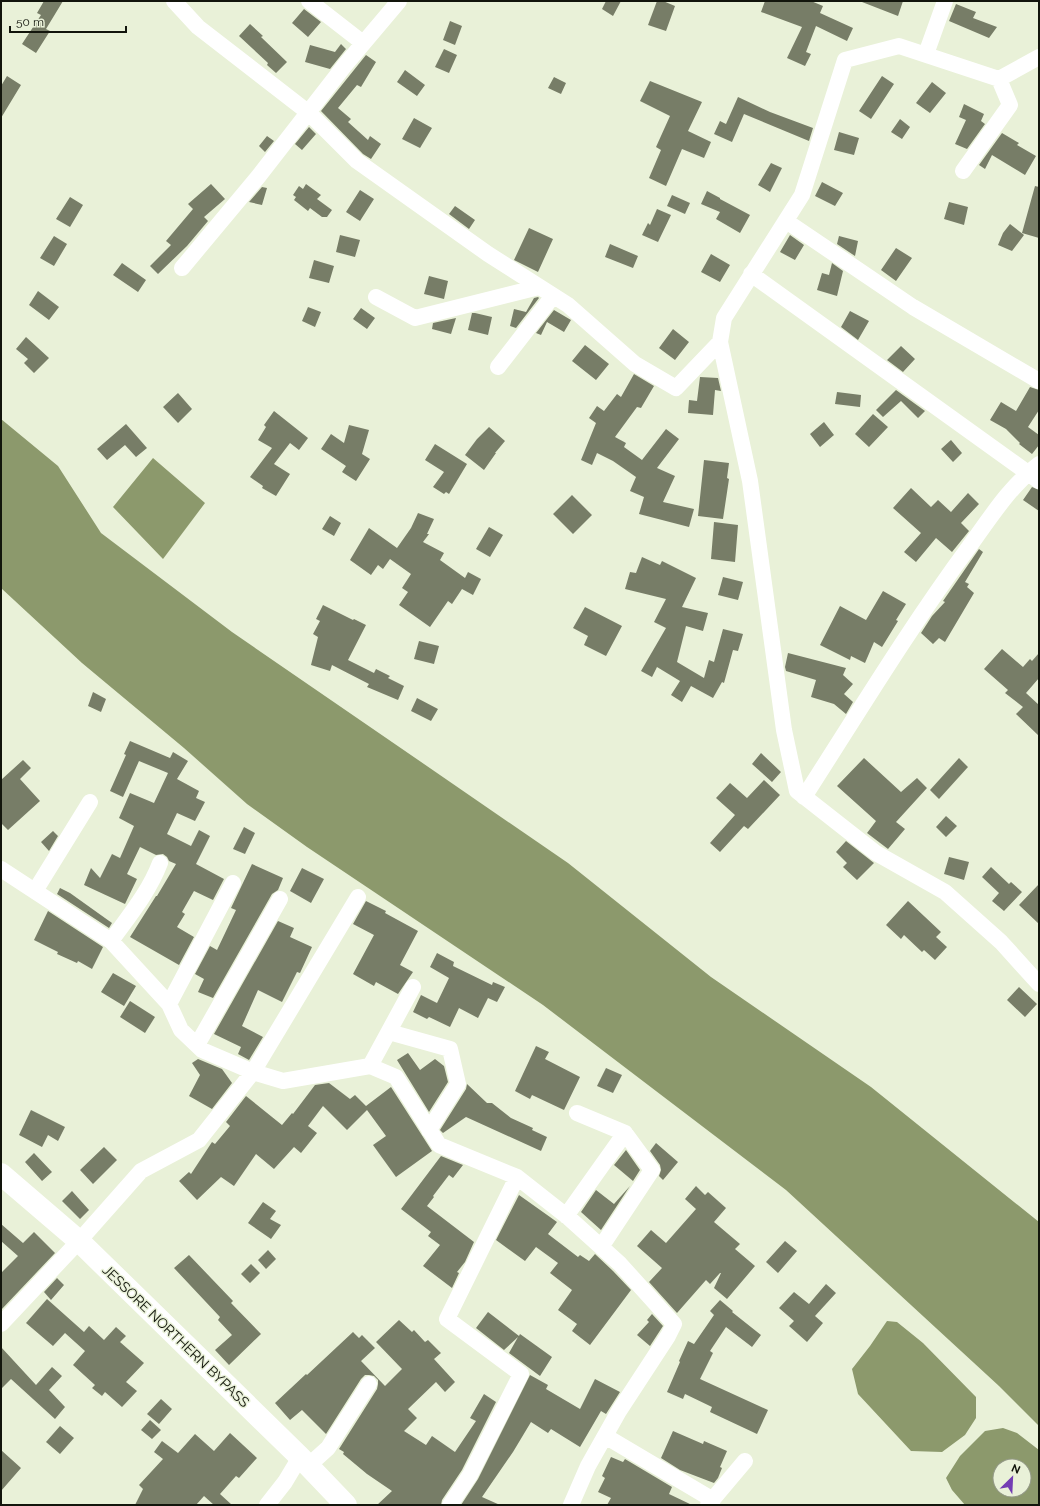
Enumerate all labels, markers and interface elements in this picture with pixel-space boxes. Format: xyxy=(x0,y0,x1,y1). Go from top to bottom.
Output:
scale bar xyxy=(10,8,126,34)
text: 50 m xyxy=(16,15,44,29)
street label: JESSORE NORTHERN BYPASS xyxy=(99,1262,253,1411)
north arrow xyxy=(992,1458,1032,1498)
text: N xyxy=(1009,1462,1022,1477)

